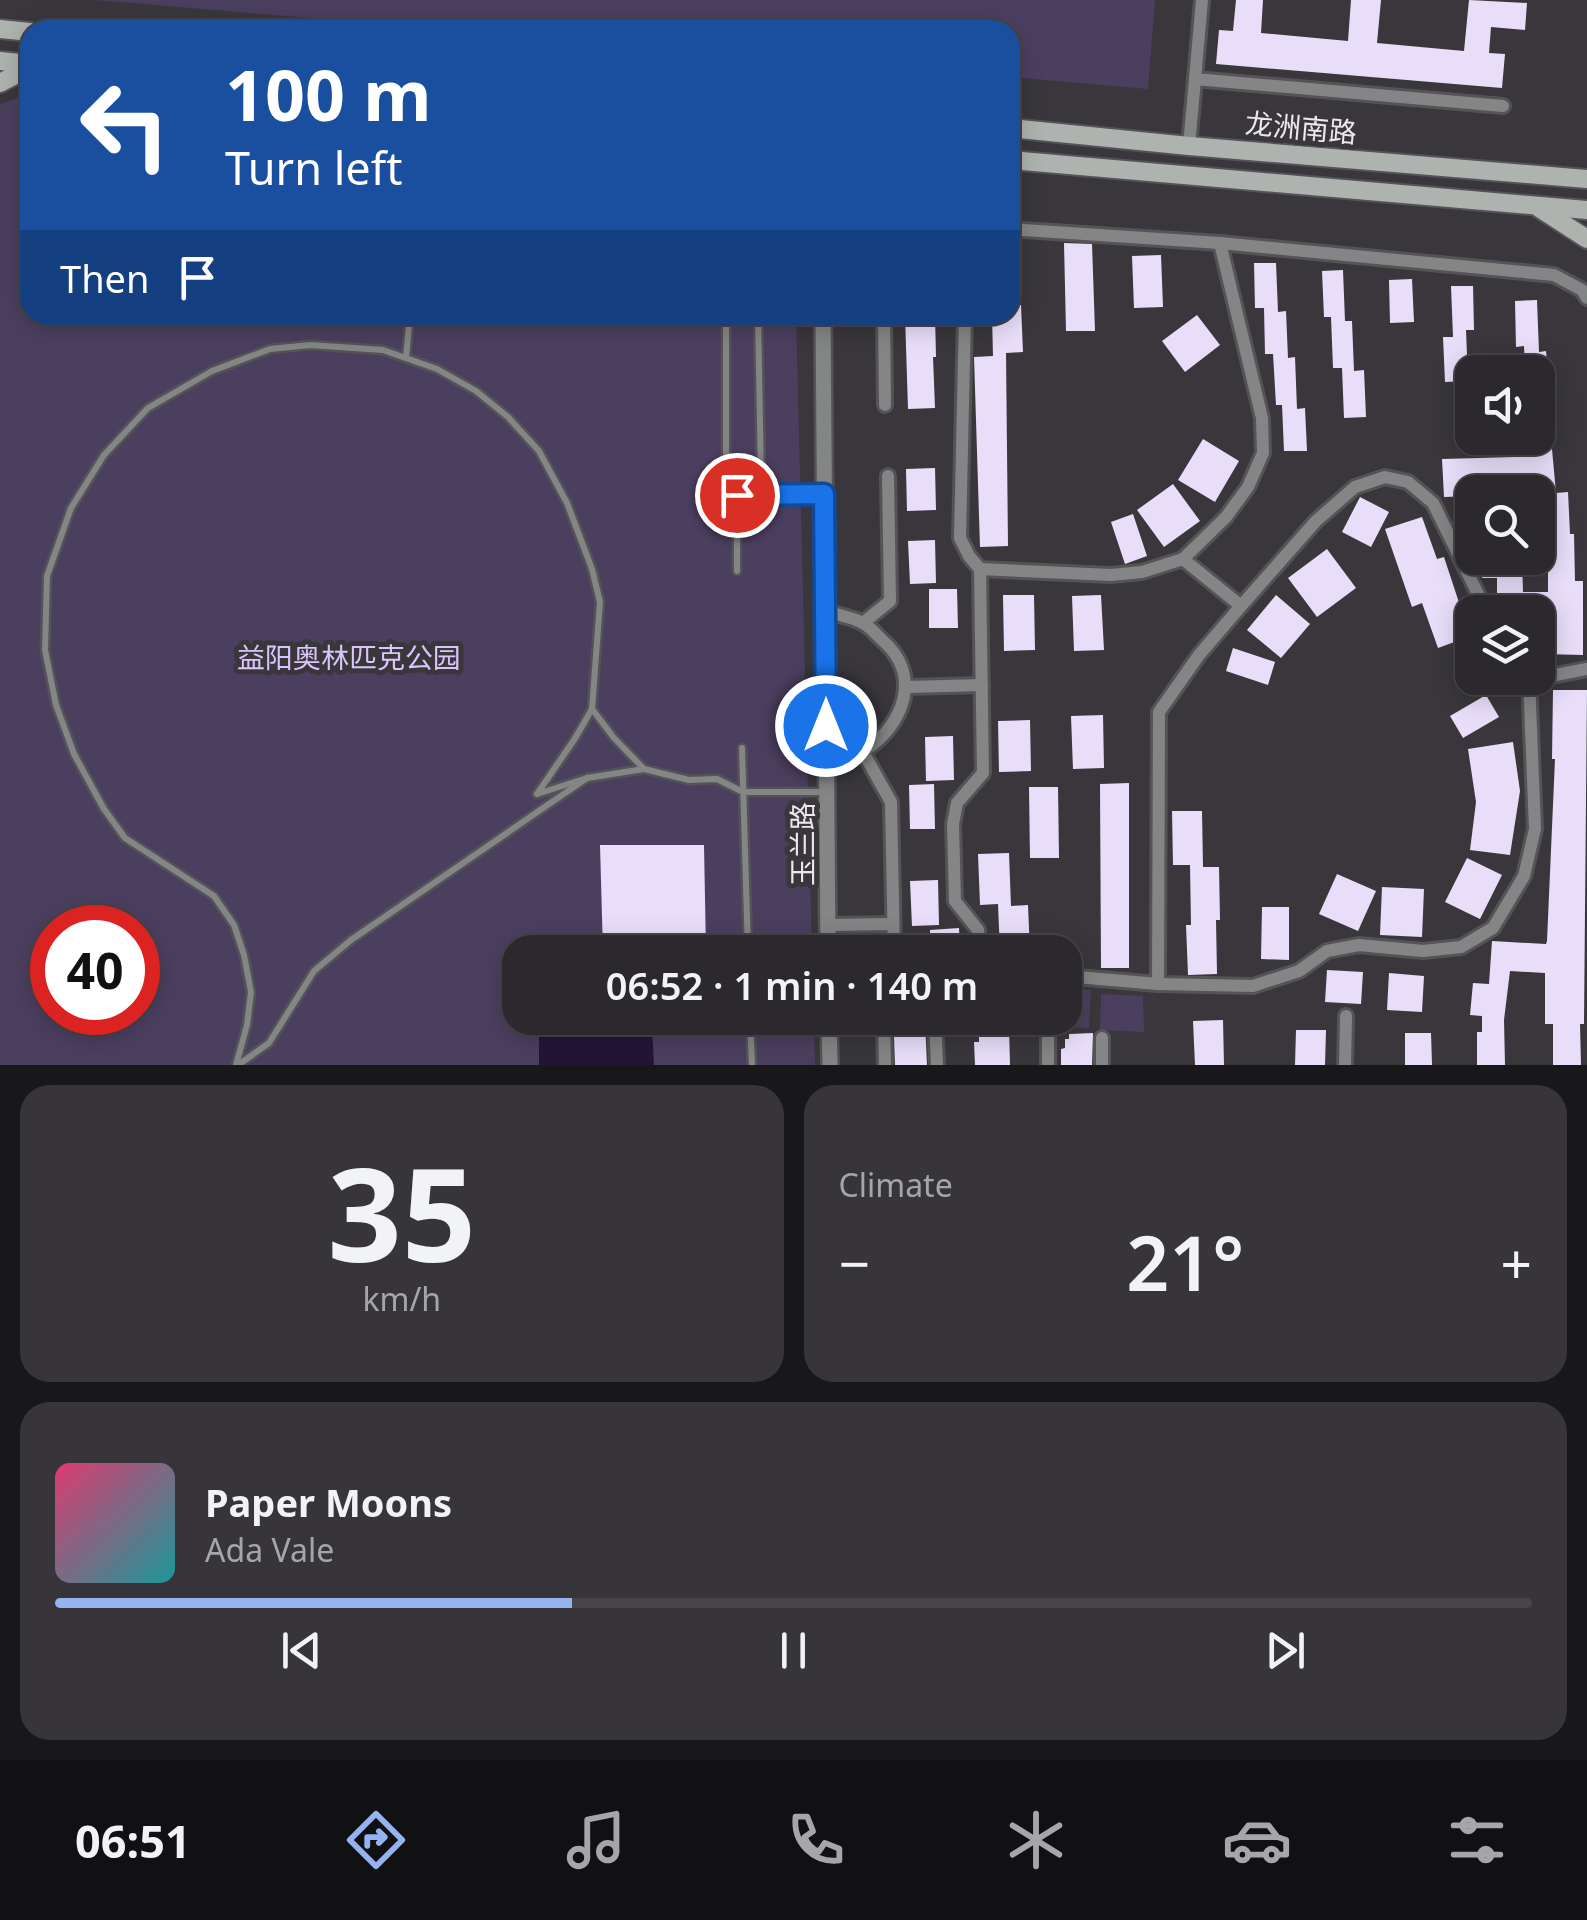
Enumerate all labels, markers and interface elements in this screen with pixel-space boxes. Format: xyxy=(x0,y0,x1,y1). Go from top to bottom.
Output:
text: 100 m xyxy=(225,46,432,142)
icon: left xyxy=(60,60,190,190)
street label: 龙洲南路 xyxy=(1244,103,1358,151)
text: Turn left xyxy=(225,137,402,198)
icon: arrive xyxy=(170,250,225,305)
text: Then xyxy=(60,252,150,304)
map controls xyxy=(1455,355,1555,695)
button: sound xyxy=(1455,355,1555,455)
pin xyxy=(695,453,780,538)
icon: arrive xyxy=(710,468,765,523)
button: search xyxy=(1455,475,1555,575)
button: layers xyxy=(1455,595,1555,695)
park label: 益阳奥林匹克公园 xyxy=(237,638,461,676)
position arrow xyxy=(774,674,878,778)
street label: 玉兰路 xyxy=(783,802,821,886)
speed limit sign: 40 xyxy=(30,905,160,1035)
text: 06:52 · 1 min · 140 m xyxy=(606,959,978,1011)
text: 35 xyxy=(327,1123,476,1300)
text: Climate xyxy=(839,1163,953,1206)
text: 21° xyxy=(1126,1211,1244,1313)
text: − xyxy=(839,1225,870,1300)
text: + xyxy=(1501,1225,1532,1300)
text: km/h xyxy=(362,1277,441,1320)
text: Paper Moons xyxy=(205,1476,452,1528)
text: Ada Vale xyxy=(205,1528,334,1571)
icon: previous xyxy=(274,1623,329,1678)
icon: pause xyxy=(766,1623,821,1678)
icon: next xyxy=(1258,1623,1313,1678)
icon: directions xyxy=(341,1805,411,1875)
icon: music xyxy=(561,1805,631,1875)
icon: phone xyxy=(781,1805,851,1875)
icon: climate xyxy=(1001,1805,1071,1875)
icon: car xyxy=(1222,1805,1292,1875)
icon: filters xyxy=(1442,1805,1512,1875)
text: 06:51 xyxy=(75,1810,191,1871)

